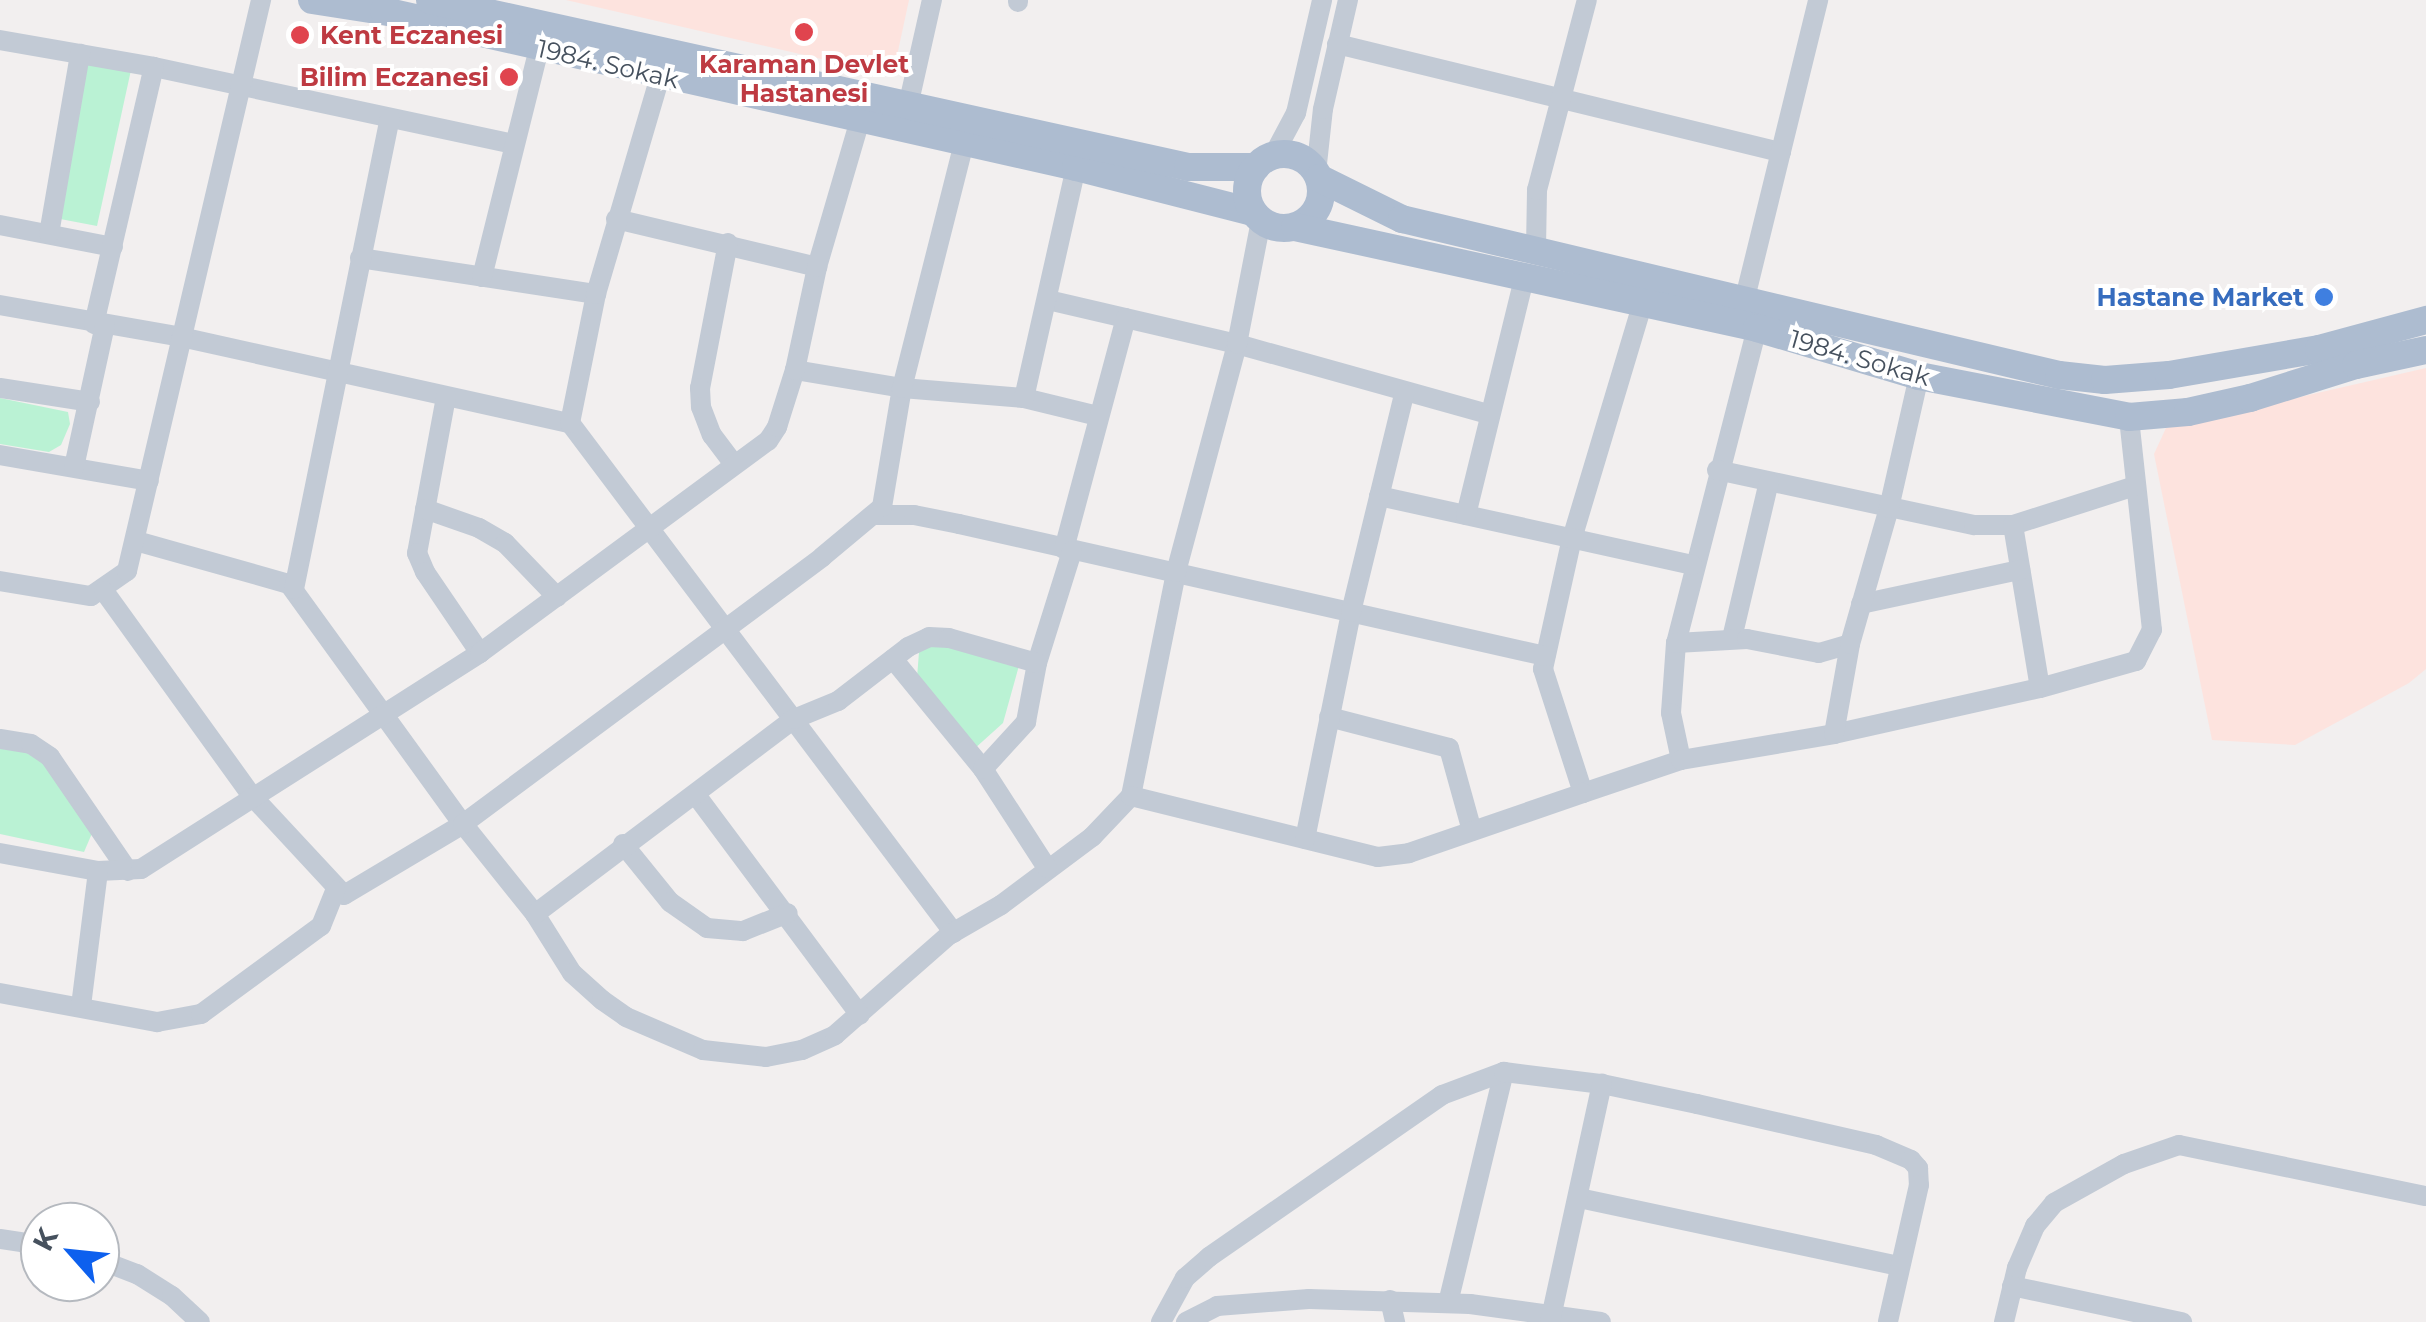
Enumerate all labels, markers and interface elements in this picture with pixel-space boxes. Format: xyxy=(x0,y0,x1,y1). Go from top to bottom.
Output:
marker: Karaman Devlet Hastanesi xyxy=(791,19,817,45)
place label: Kent Eczanesi xyxy=(320,20,503,50)
marker: Kent Eczanesi xyxy=(289,24,311,46)
street label: 1984. Sokak xyxy=(534,33,682,95)
place label: Karaman Devlet Hastanesi xyxy=(699,50,909,109)
place label: Bilim Eczanesi xyxy=(300,62,489,92)
marker: Bilim Eczanesi xyxy=(498,66,520,88)
place label: Hastane Market xyxy=(2097,282,2304,312)
marker: Hastane Market xyxy=(2313,286,2335,308)
street label: 1984. Sokak xyxy=(1786,324,1934,392)
north arrow xyxy=(20,1202,120,1302)
text: K xyxy=(25,1222,65,1256)

